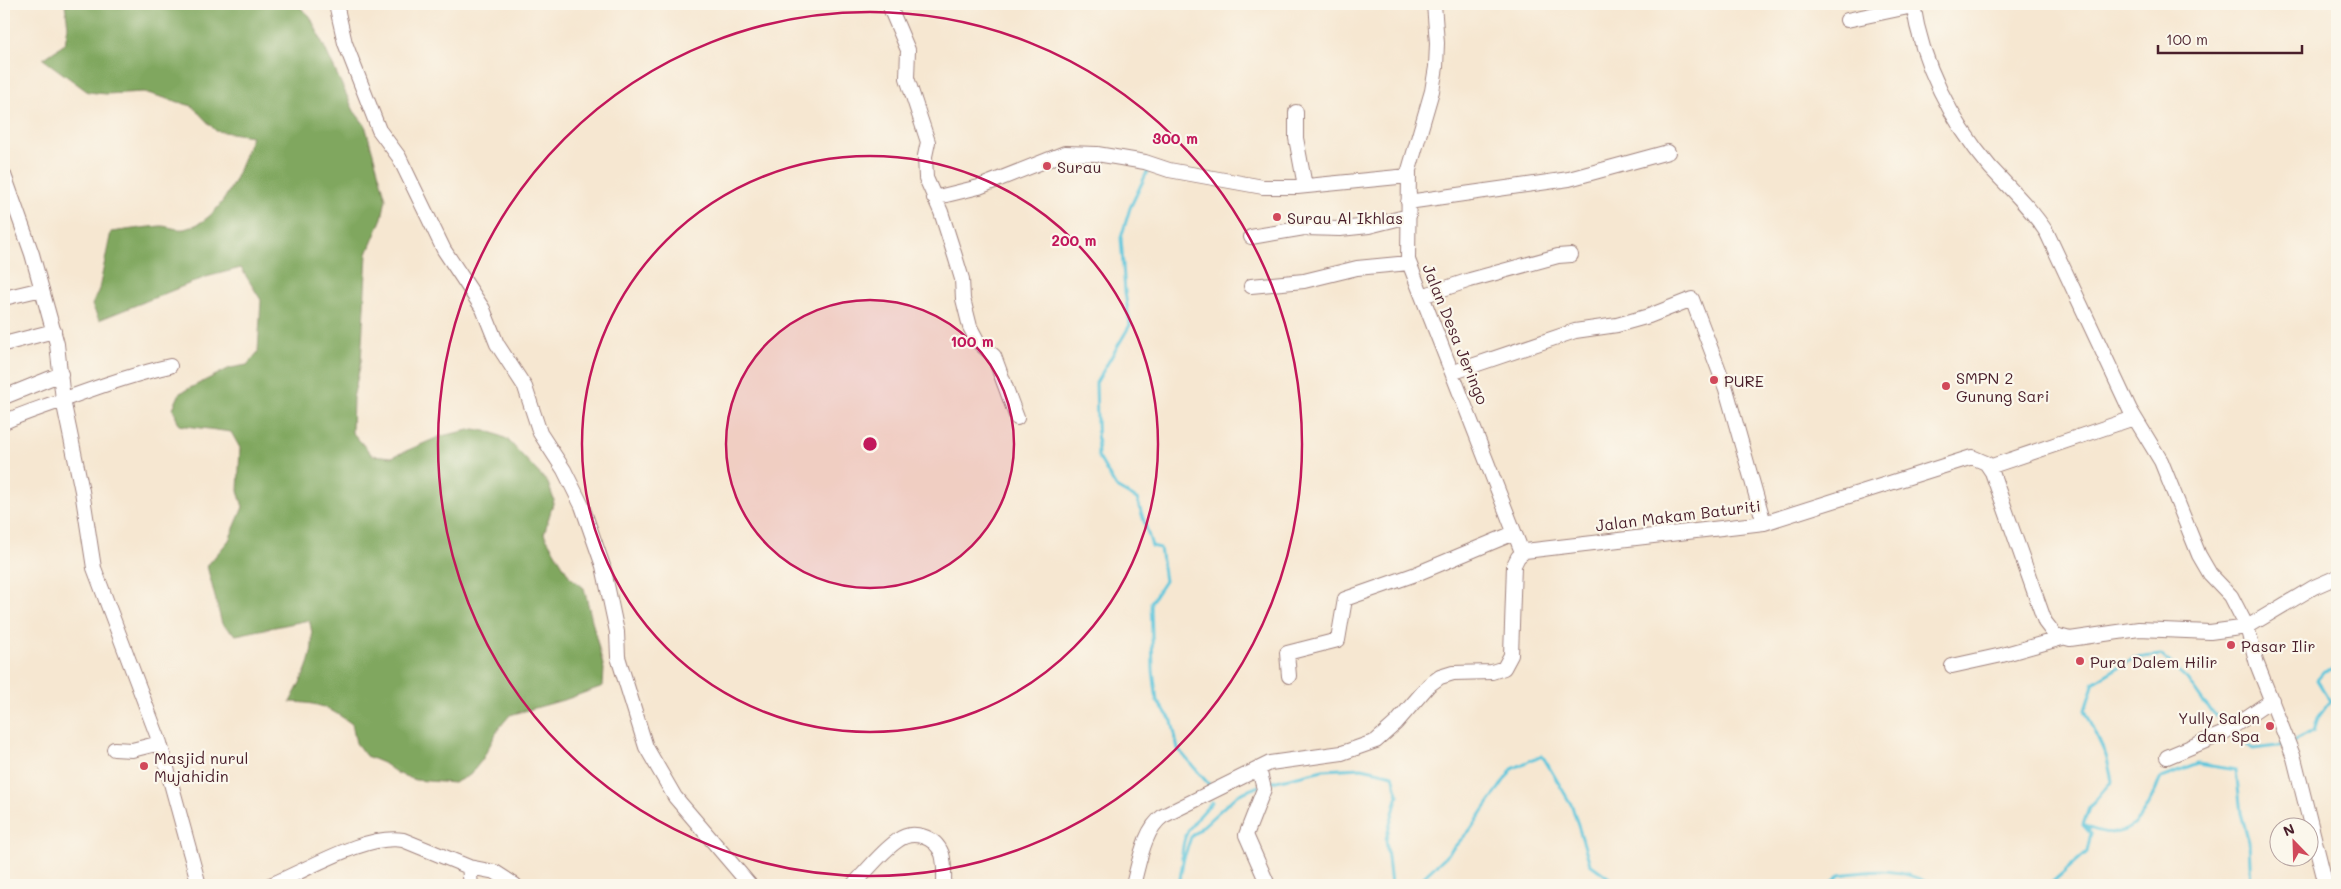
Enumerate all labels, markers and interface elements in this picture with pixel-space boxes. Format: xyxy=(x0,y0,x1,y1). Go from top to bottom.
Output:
scale bar xyxy=(2158,22,2302,54)
text: 100 m xyxy=(2166,29,2208,49)
text: 300 m xyxy=(1152,128,1198,148)
place label: Surau xyxy=(1057,156,1102,177)
marker: Surau xyxy=(1041,160,1053,172)
place label: Surau Al Ikhlas xyxy=(1287,207,1403,228)
marker: Surau Al Ikhlas xyxy=(1271,211,1283,223)
text: 200 m xyxy=(1052,230,1097,250)
street label: Jalan Desa Jeringo xyxy=(1418,261,1494,407)
text: 100 m xyxy=(950,331,994,351)
place label: SMPN 2 Gunung Sari xyxy=(1956,367,2049,406)
place label: PURE xyxy=(1724,370,1764,391)
marker: PURE xyxy=(1708,374,1720,386)
marker: SMPN 2 Gunung Sari xyxy=(1940,380,1952,392)
centre of rings xyxy=(861,435,879,453)
street label: Jalan Makam Baturiti xyxy=(1594,494,1762,536)
place label: Pasar Ilir xyxy=(2241,635,2316,656)
marker: Pasar Ilir xyxy=(2225,639,2237,651)
place label: Pura Dalem Hilir xyxy=(2090,651,2218,672)
marker: Pura Dalem Hilir xyxy=(2074,655,2086,667)
place label: Yully Salon dan Spa xyxy=(2178,707,2260,746)
marker: Yully Salon dan Spa xyxy=(2264,720,2276,732)
place label: Masjid nurul Mujahidin xyxy=(154,747,248,786)
marker: Masjid nurul Mujahidin xyxy=(138,760,150,772)
north arrow xyxy=(2268,816,2318,866)
text: N xyxy=(2280,819,2297,840)

